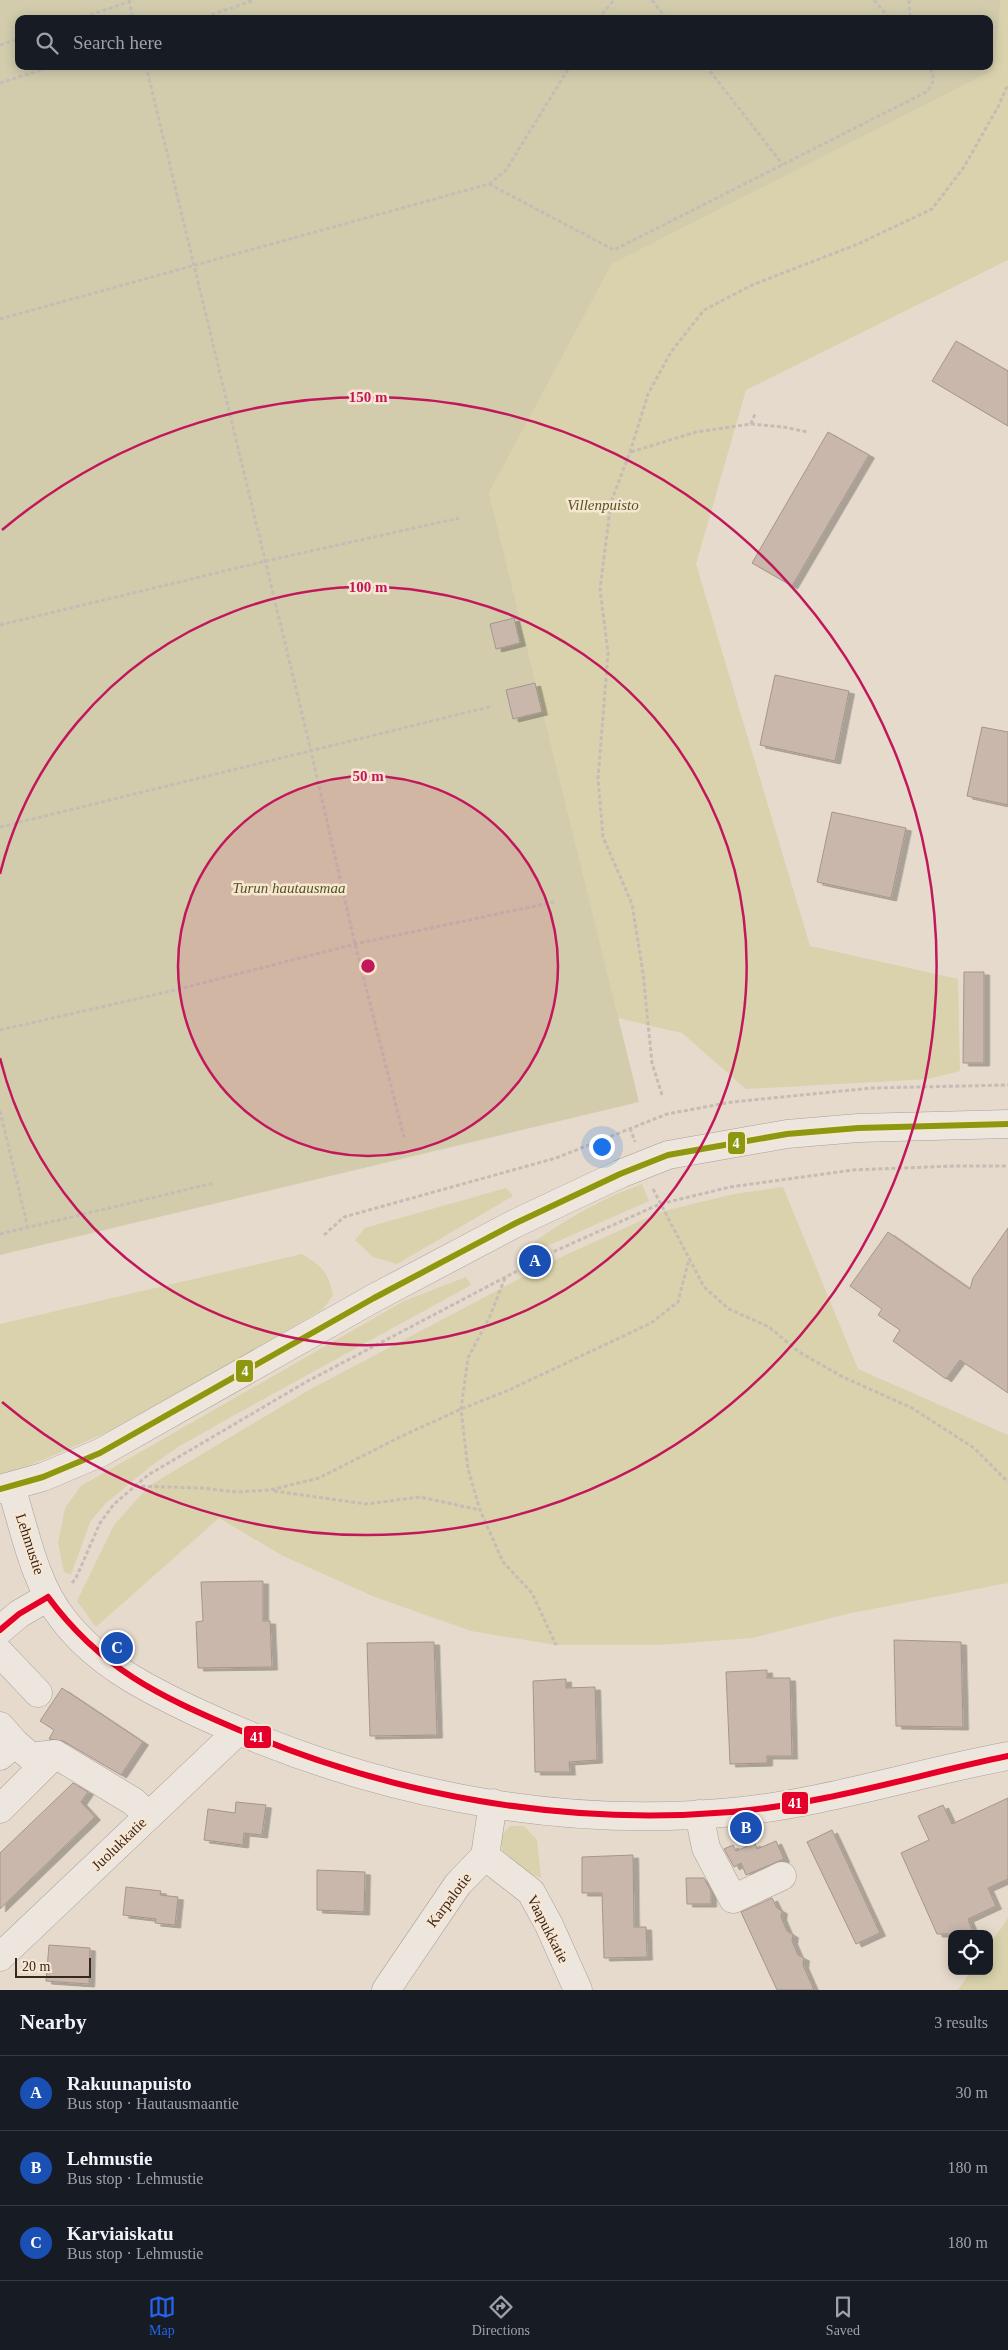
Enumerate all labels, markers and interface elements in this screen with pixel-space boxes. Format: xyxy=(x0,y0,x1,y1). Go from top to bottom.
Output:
search box xyxy=(15,15,993,70)
icon: search xyxy=(33,29,61,57)
text: Search here xyxy=(73,32,162,53)
text: 150 m xyxy=(349,389,388,405)
park label: Villenpuisto xyxy=(567,497,639,513)
text: 100 m xyxy=(349,579,388,595)
text: 50 m xyxy=(352,768,384,784)
park label: Turun hautausmaa xyxy=(233,880,345,896)
centre of rings xyxy=(359,957,377,975)
line badge: 4 xyxy=(727,1131,746,1155)
your location xyxy=(589,1134,615,1160)
text: 4 xyxy=(733,1136,740,1151)
pin: A xyxy=(519,1242,551,1280)
line badge: 4 xyxy=(235,1359,254,1383)
text: 4 xyxy=(242,1364,249,1379)
street label: Lehmustie xyxy=(13,1511,47,1577)
pin: C xyxy=(101,1629,133,1667)
line badge: 41 xyxy=(243,1725,272,1749)
text: 41 xyxy=(250,1730,264,1745)
line badge: 41 xyxy=(781,1791,809,1815)
text: 41 xyxy=(788,1796,802,1811)
pin: B xyxy=(730,1809,762,1847)
street label: Juolukkatie xyxy=(89,1814,150,1874)
street label: Karpalotie xyxy=(424,1870,475,1930)
street label: Vaapukkatie xyxy=(524,1892,572,1966)
map controls xyxy=(948,1930,993,1975)
button: locate xyxy=(948,1930,993,1975)
scale bar xyxy=(15,1955,91,1978)
text: 20 m xyxy=(22,1959,50,1974)
text: Nearby xyxy=(20,2010,87,2034)
text: 3 results xyxy=(934,2014,988,2031)
text: Rakuunapuisto xyxy=(67,2073,192,2094)
text: A xyxy=(30,2084,42,2101)
text: 30 m xyxy=(956,2084,988,2101)
text: Bus stop · Hautausmaantie xyxy=(67,2095,239,2112)
text: Lehmustie xyxy=(67,2148,153,2169)
text: B xyxy=(31,2159,41,2176)
text: 180 m xyxy=(948,2159,988,2176)
text: Bus stop · Lehmustie xyxy=(67,2170,203,2187)
text: Karviaiskatu xyxy=(67,2223,174,2244)
text: C xyxy=(30,2234,42,2251)
text: 180 m xyxy=(948,2234,988,2251)
text: Bus stop · Lehmustie xyxy=(67,2245,203,2262)
tab: Map xyxy=(148,2293,176,2339)
tab: Directions xyxy=(472,2293,530,2339)
tab: Saved xyxy=(826,2293,860,2339)

